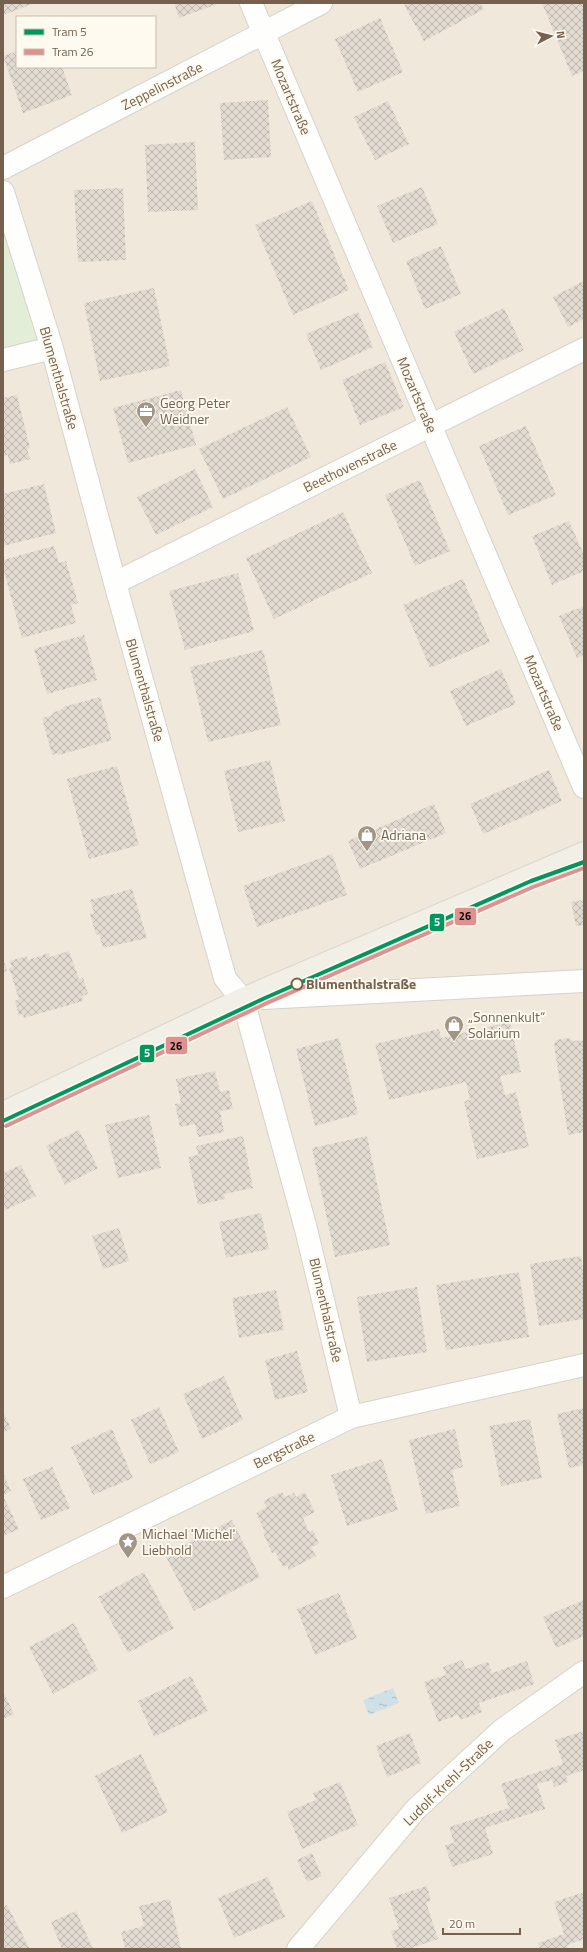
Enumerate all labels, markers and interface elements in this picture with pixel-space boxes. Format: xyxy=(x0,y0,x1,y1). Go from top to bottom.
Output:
legend xyxy=(16,16,156,68)
north arrow xyxy=(531,16,571,56)
text: Tram 5 xyxy=(52,22,87,41)
text: N xyxy=(553,30,569,40)
text: Tram 26 xyxy=(52,42,94,61)
street label: Zeppelinstraße xyxy=(118,56,206,115)
street label: Mozartstraße xyxy=(266,56,317,138)
street label: Blumenthalstraße xyxy=(35,324,84,432)
street label: Mozartstraße xyxy=(392,354,443,436)
place label: Georg Peter Weidner xyxy=(160,392,230,429)
office icon: Georg Peter Weidner xyxy=(135,400,157,428)
street label: Beethovenstraße xyxy=(299,434,400,497)
street label: Blumenthalstraße xyxy=(121,636,170,744)
street label: Mozartstraße xyxy=(519,652,570,734)
shop icon: Adriana xyxy=(356,824,378,852)
place label: Adriana xyxy=(381,824,426,845)
line badge: 26 xyxy=(454,907,477,926)
text: 26 xyxy=(459,908,471,924)
line badge: 5 xyxy=(429,913,445,932)
text: 5 xyxy=(434,914,440,930)
place label: Blumenthalstraße xyxy=(306,973,416,994)
marker: Blumenthalstraße xyxy=(290,977,304,991)
place label: „Sonnenkult“ Solarium xyxy=(468,1006,545,1043)
shop icon: „Sonnenkult“ Solarium xyxy=(443,1014,465,1042)
line badge: 26 xyxy=(165,1036,188,1055)
text: 26 xyxy=(170,1038,182,1054)
line badge: 5 xyxy=(139,1044,155,1063)
text: 5 xyxy=(144,1045,150,1061)
street label: Blumenthalstraße xyxy=(304,1256,349,1364)
street label: Bergstraße xyxy=(250,1426,318,1473)
place label: Michael 'Michel' Liebhold xyxy=(142,1523,235,1560)
place icon: Michael 'Michel' Liebhold xyxy=(117,1531,139,1559)
street label: Ludolf-Krehl-Straße xyxy=(398,1733,497,1830)
scale bar xyxy=(443,1910,520,1936)
text: 20 m xyxy=(449,1914,475,1933)

